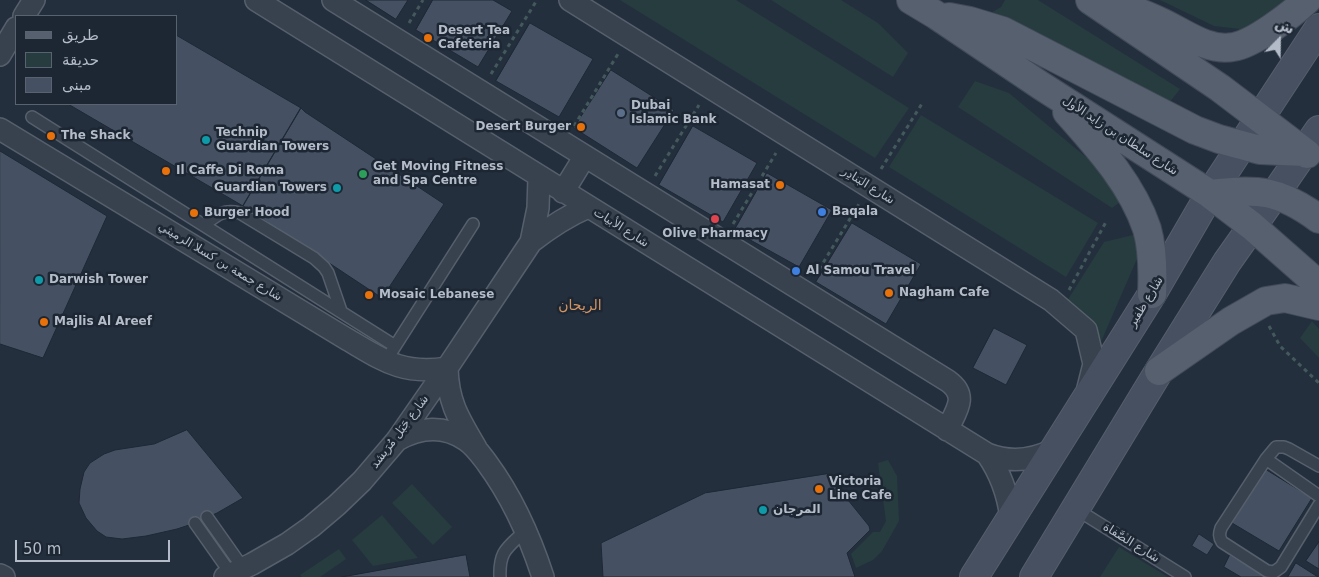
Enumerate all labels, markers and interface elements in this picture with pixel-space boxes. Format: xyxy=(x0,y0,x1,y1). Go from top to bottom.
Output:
legend xyxy=(15,15,178,105)
north arrow xyxy=(1254,15,1304,65)
text: ش xyxy=(1273,15,1297,37)
place label: Desert Tea Cafeteria xyxy=(438,24,510,52)
text: طريق xyxy=(62,26,99,44)
marker: Desert Tea Cafeteria xyxy=(422,32,434,44)
text: حديقة xyxy=(62,51,99,69)
text: مبنى xyxy=(62,76,92,94)
street label: شارع سلطان بن زايد الأول xyxy=(1060,93,1180,179)
place label: Dubai Islamic Bank xyxy=(631,99,716,127)
marker: Dubai Islamic Bank xyxy=(615,107,627,119)
place label: Desert Burger xyxy=(476,120,571,134)
marker: Desert Burger xyxy=(575,121,587,133)
place label: Technip Guardian Towers xyxy=(216,126,329,154)
place label: The Shack xyxy=(61,129,130,143)
marker: The Shack xyxy=(45,130,57,142)
marker: Technip Guardian Towers xyxy=(200,134,212,146)
place label: Get Moving Fitness and Spa Centre xyxy=(373,160,503,188)
place label: Il Caffe Di Roma xyxy=(176,164,284,178)
street label: شارع البَنادِر xyxy=(839,164,897,208)
marker: Il Caffe Di Roma xyxy=(160,165,172,177)
marker: Get Moving Fitness and Spa Centre xyxy=(357,168,369,180)
place label: Hamasat xyxy=(710,178,770,192)
marker: Hamasat xyxy=(774,179,786,191)
place label: Guardian Towers xyxy=(214,181,327,195)
marker: Guardian Towers xyxy=(331,182,343,194)
street label: شارع الأبيات xyxy=(591,205,651,251)
place label: Baqala xyxy=(832,205,878,219)
place label: Burger Hood xyxy=(204,206,290,220)
marker: Baqala xyxy=(816,206,828,218)
marker: Burger Hood xyxy=(188,207,200,219)
marker: Olive Pharmacy xyxy=(709,213,721,225)
street label: شارع جمعة بن كسلا الرميثي xyxy=(156,219,284,305)
place label: Olive Pharmacy xyxy=(662,227,768,241)
place label: Al Samou Travel xyxy=(806,264,915,278)
marker: Al Samou Travel xyxy=(790,265,802,277)
place label: Darwish Tower xyxy=(49,273,148,287)
marker: Darwish Tower xyxy=(33,274,45,286)
street label: شارع ظفير xyxy=(1125,274,1167,330)
place label: Nagham Cafe xyxy=(899,286,989,300)
marker: Nagham Cafe xyxy=(883,287,895,299)
place label: Mosaic Lebanese xyxy=(379,288,494,302)
marker: Mosaic Lebanese xyxy=(363,289,375,301)
district label: الريحان xyxy=(558,298,602,314)
place label: Majlis Al Areef xyxy=(54,315,152,329)
marker: Majlis Al Areef xyxy=(38,316,50,328)
street label: شارع جَبَل مُرَيشد xyxy=(368,393,432,471)
place label: Victoria Line Cafe xyxy=(829,475,892,503)
marker: Victoria Line Cafe xyxy=(813,483,825,495)
place label: المرجان xyxy=(773,503,821,517)
marker: المرجان xyxy=(757,504,769,516)
street label: شارع الصَّفاة xyxy=(1100,520,1162,566)
scale bar xyxy=(18,530,172,562)
text: 50 m xyxy=(23,540,61,558)

